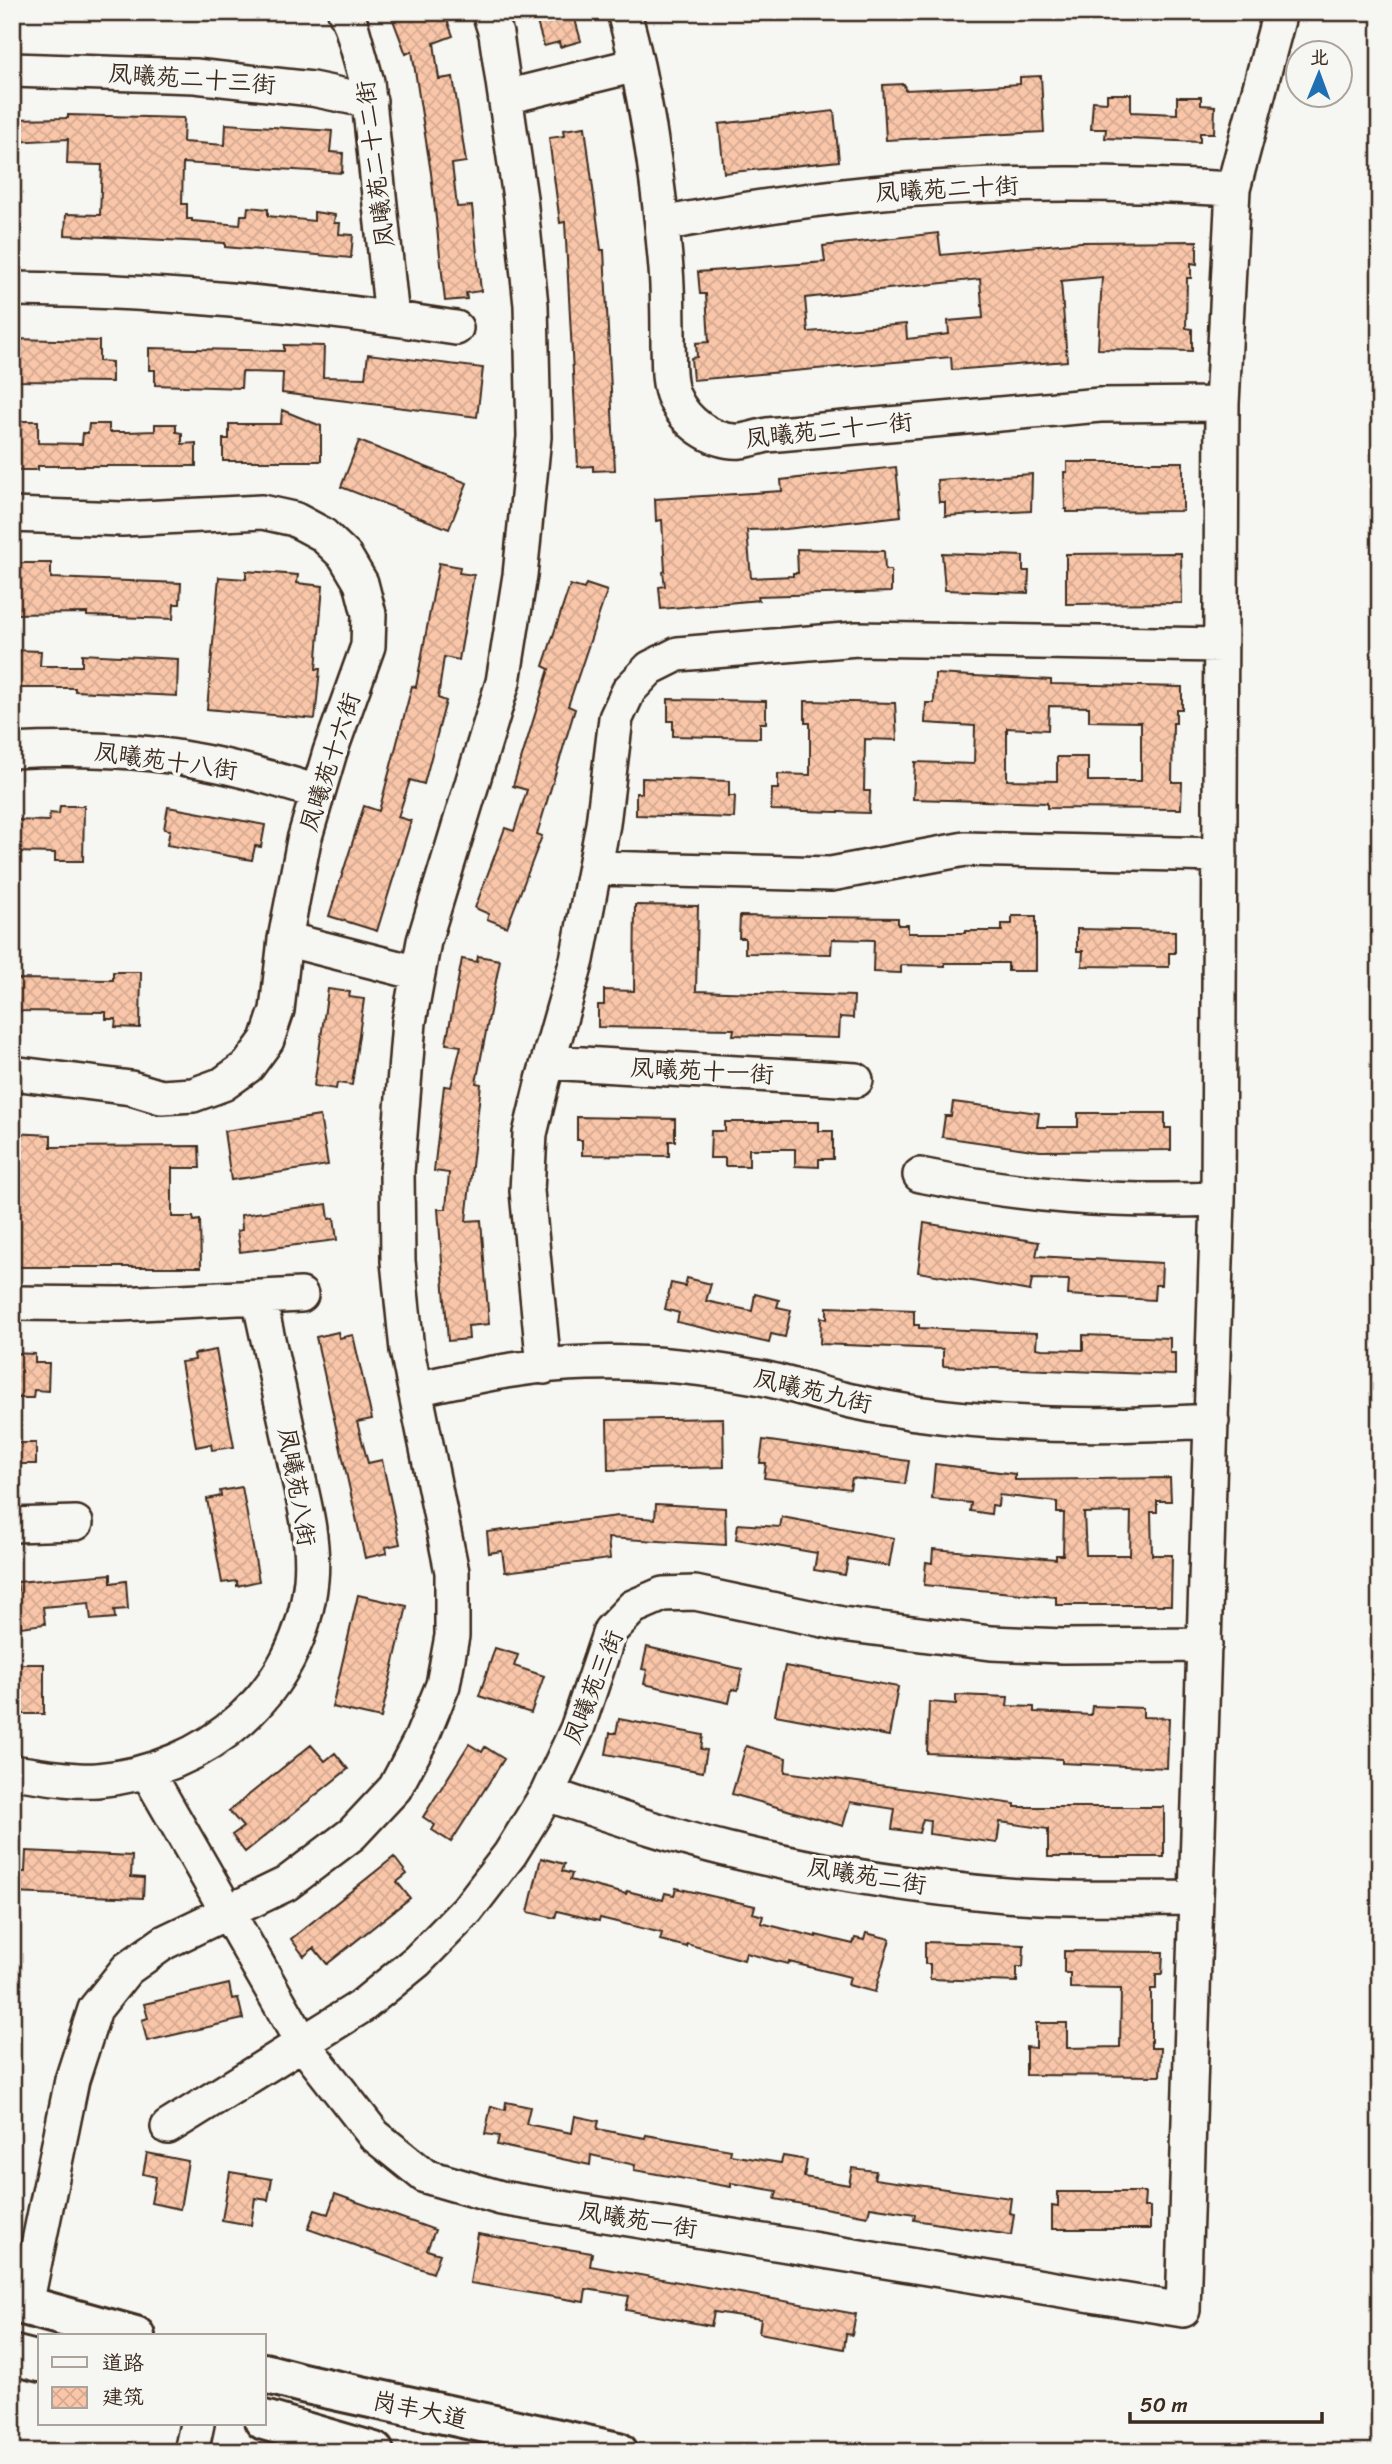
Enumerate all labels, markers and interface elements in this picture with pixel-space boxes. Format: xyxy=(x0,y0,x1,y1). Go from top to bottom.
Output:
north arrow xyxy=(1284,38,1354,108)
text: 北 xyxy=(1309,41,1329,74)
street label: 凤曦苑二十三街 xyxy=(107,52,277,106)
street label: 凤曦苑二十二街 xyxy=(344,78,406,250)
street label: 凤曦苑二十街 xyxy=(874,164,1020,214)
street label: 凤曦苑二十一街 xyxy=(743,400,915,460)
street label: 凤曦苑十六街 xyxy=(288,687,372,837)
street label: 凤曦苑十八街 xyxy=(92,730,240,792)
street label: 凤曦苑十一街 xyxy=(629,1046,775,1096)
street label: 凤曦苑九街 xyxy=(750,1357,876,1425)
street label: 凤曦苑八街 xyxy=(266,1424,328,1550)
street label: 凤曦苑三街 xyxy=(551,1624,635,1750)
street label: 凤曦苑二街 xyxy=(804,1846,930,1906)
street label: 凤曦苑一街 xyxy=(575,2190,701,2250)
legend xyxy=(38,2334,266,2426)
text: 道路 xyxy=(102,2344,144,2382)
text: 建筑 xyxy=(102,2378,144,2416)
street label: 岗丰大道 xyxy=(369,2379,471,2441)
scale bar xyxy=(1130,2380,1322,2424)
text: 50 m xyxy=(1140,2386,1188,2424)

